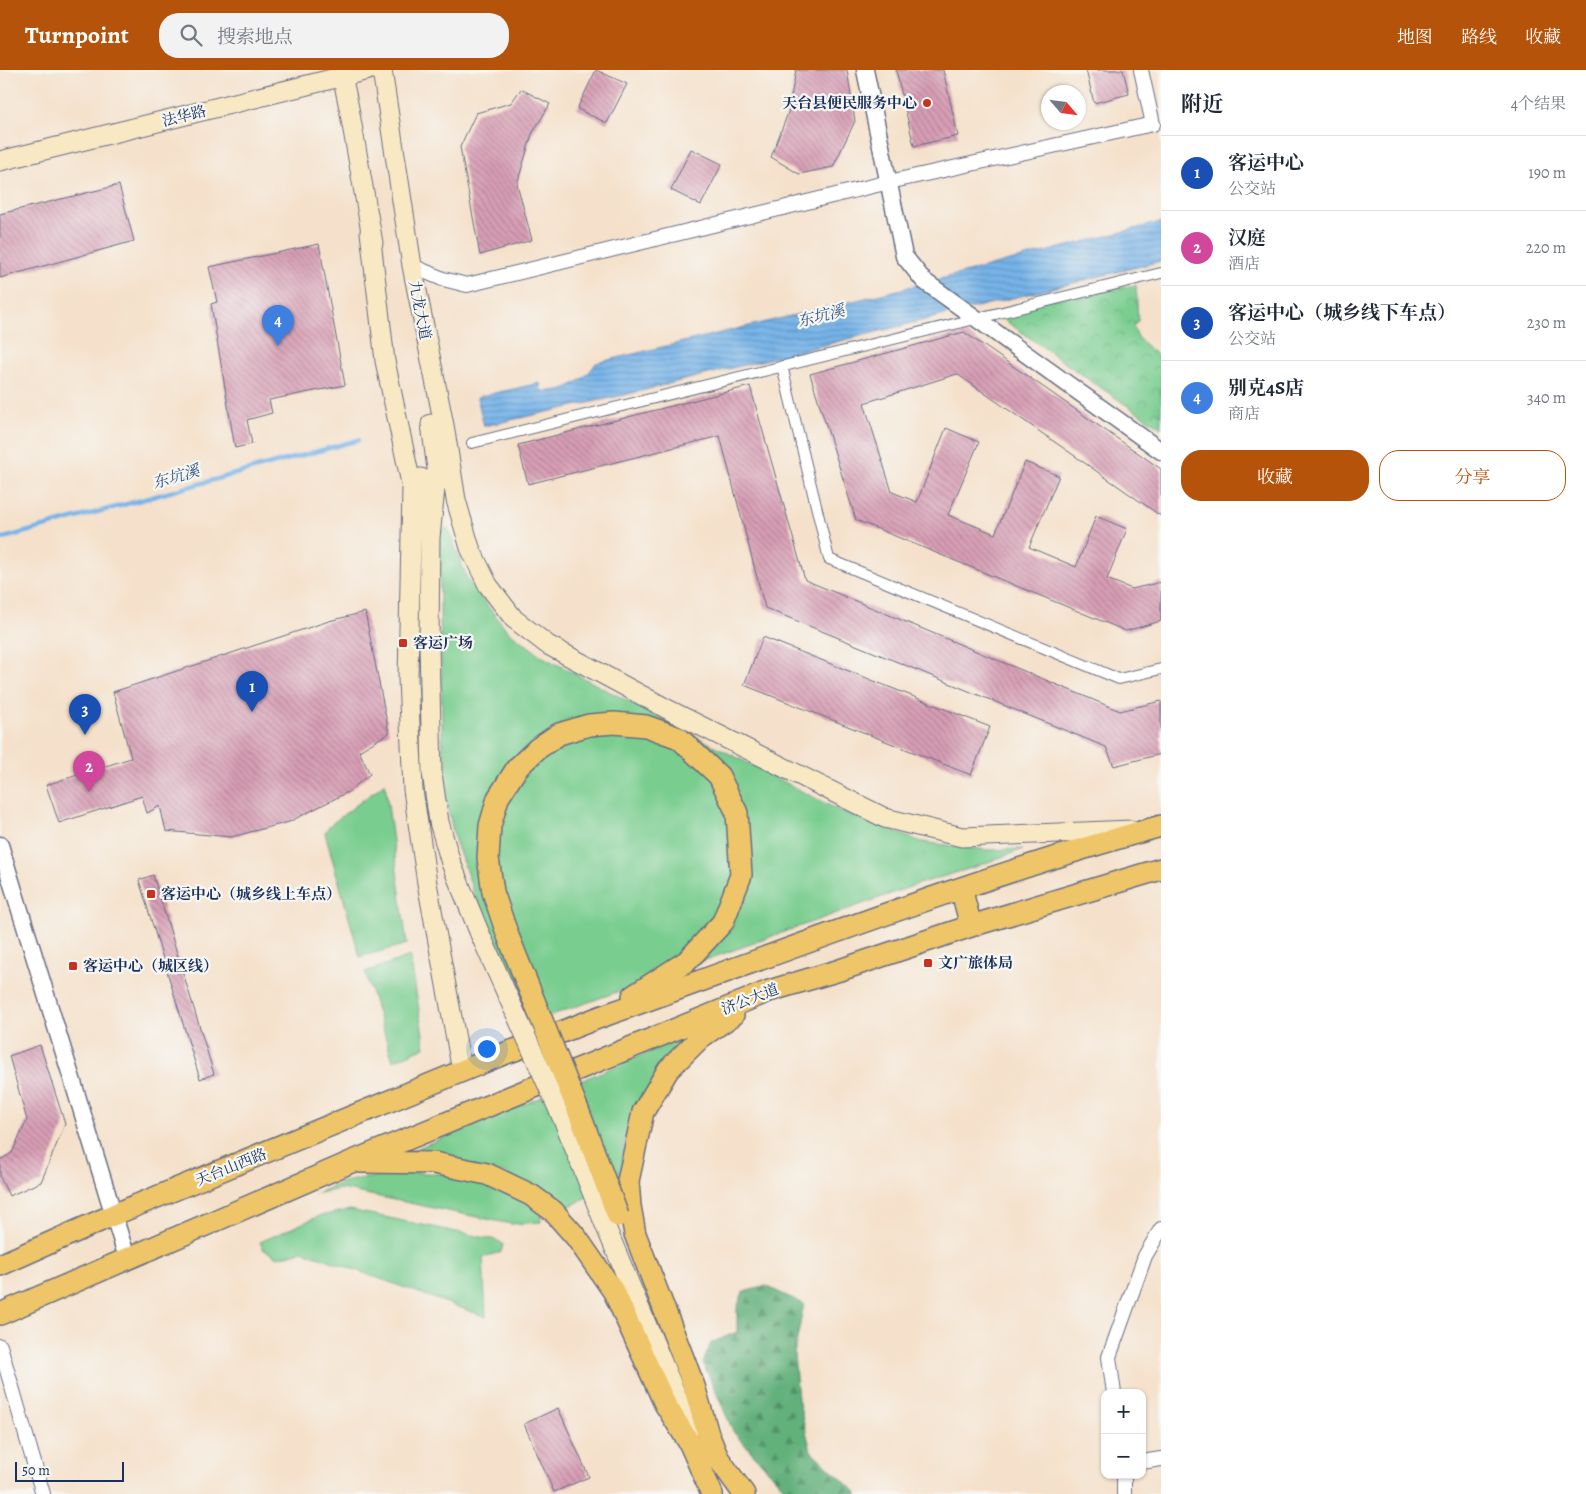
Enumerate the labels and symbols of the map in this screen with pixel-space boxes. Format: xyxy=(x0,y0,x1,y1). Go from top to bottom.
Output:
north arrow xyxy=(1041,85,1086,130)
place label: 天台县便民服务中心 xyxy=(782,93,917,113)
marker: 天台县便民服务中心 xyxy=(921,97,933,109)
street label: 法华路 xyxy=(160,101,208,131)
street label: 九龙大道 xyxy=(404,279,436,341)
water label: 东坑溪 xyxy=(795,299,849,332)
pin: 4 xyxy=(262,305,294,346)
water label: 东坑溪 xyxy=(150,459,204,494)
place label: 客运广场 xyxy=(413,633,473,653)
marker: 客运广场 xyxy=(397,637,409,649)
pin: 1 xyxy=(236,671,268,712)
pin: 3 xyxy=(69,694,101,735)
pin: 2 xyxy=(73,751,105,792)
place label: 客运中心（城乡线上车点） xyxy=(161,884,341,904)
marker: 客运中心（城乡线上车点） xyxy=(145,888,157,900)
place label: 文广旅体局 xyxy=(938,953,1013,973)
place label: 客运中心（城区线） xyxy=(83,956,218,976)
marker: 文广旅体局 xyxy=(922,957,934,969)
marker: 客运中心（城区线） xyxy=(67,960,79,972)
street label: 济公大道 xyxy=(718,979,782,1019)
your location xyxy=(474,1036,500,1062)
street label: 天台山西路 xyxy=(192,1144,270,1190)
scale bar xyxy=(15,1459,124,1482)

